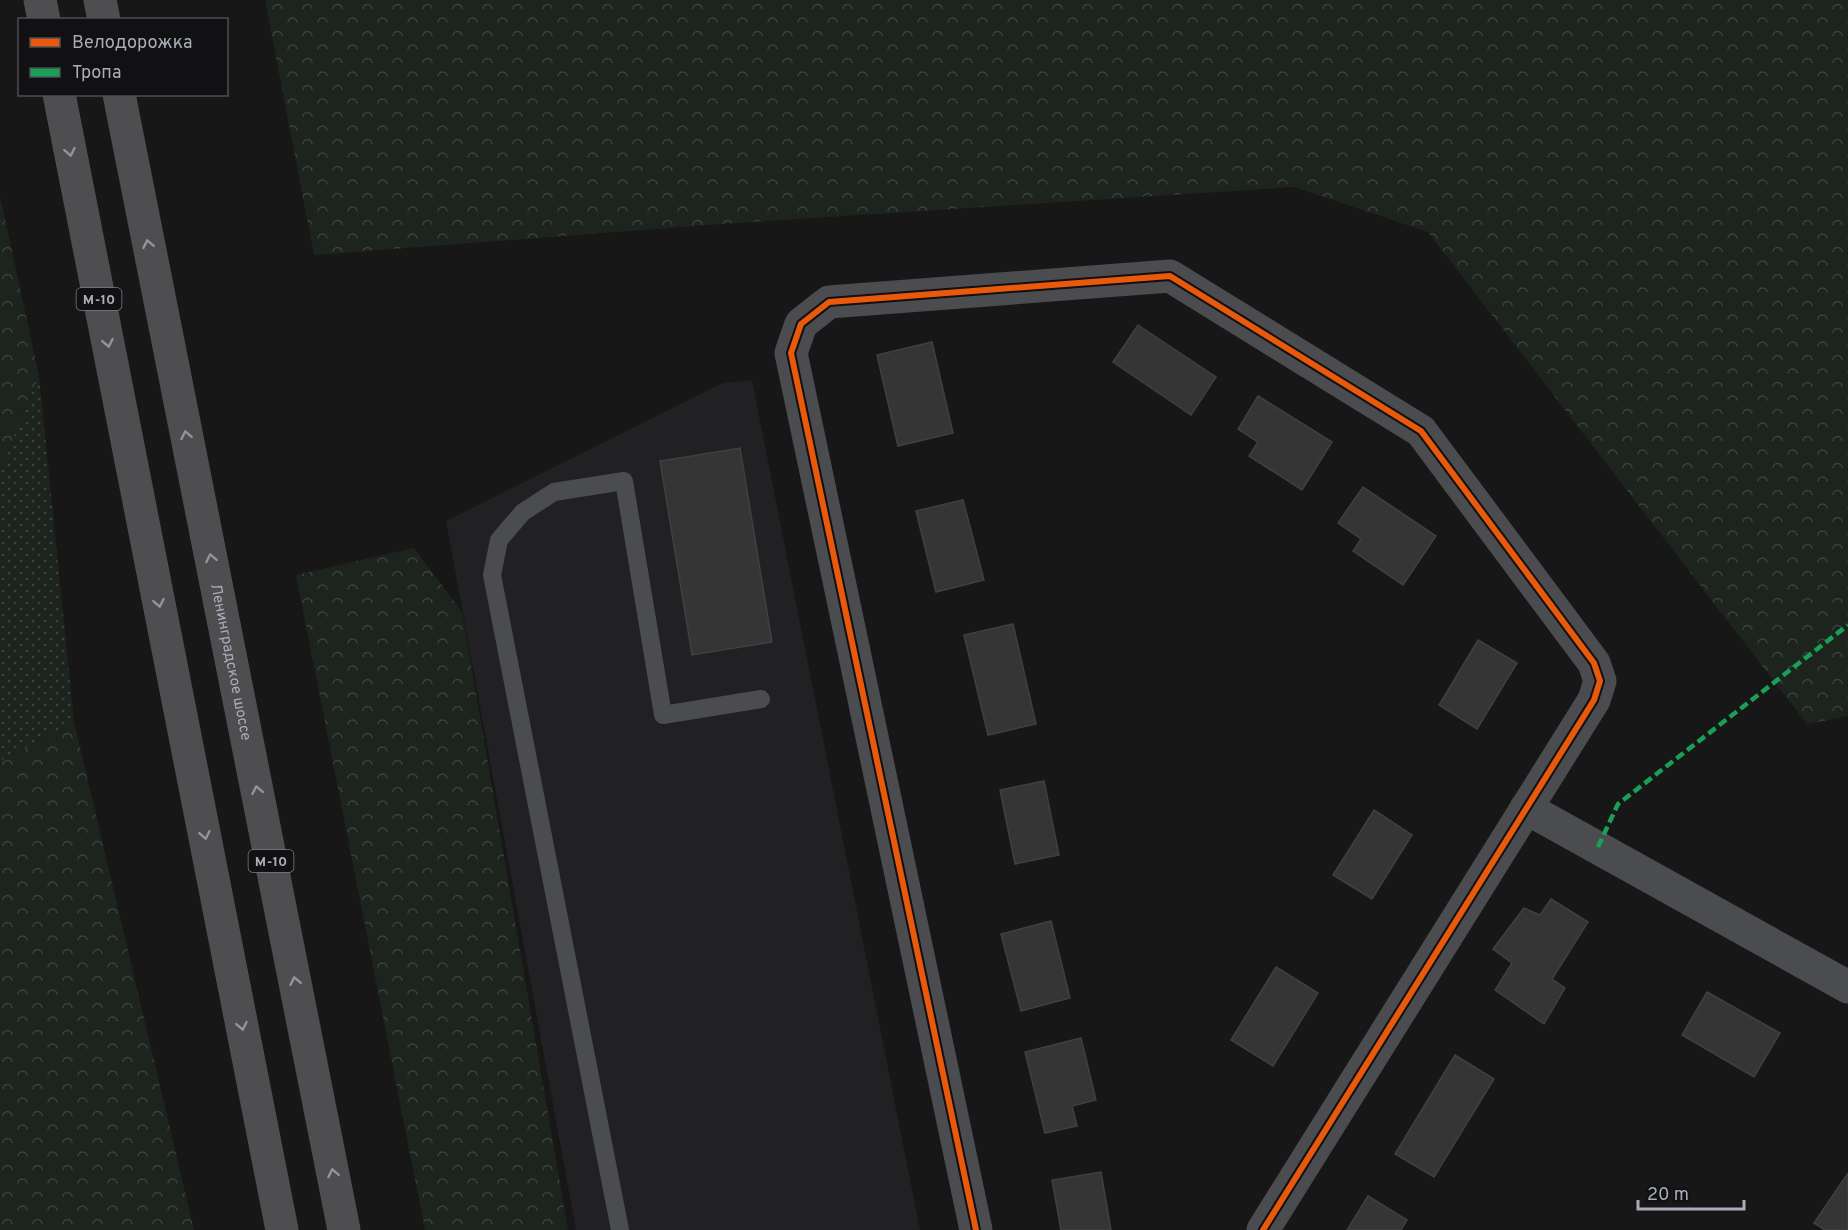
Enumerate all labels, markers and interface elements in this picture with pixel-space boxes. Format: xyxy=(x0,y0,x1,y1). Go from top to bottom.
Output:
legend xyxy=(18,18,228,96)
text: Велодорожка xyxy=(72,32,192,55)
text: Тропа xyxy=(72,62,121,85)
one-way arrow xyxy=(63,147,76,157)
one-way arrow xyxy=(142,239,155,249)
road number: М-10 xyxy=(76,288,122,310)
one-way arrow xyxy=(101,338,114,348)
one-way arrow xyxy=(180,430,193,440)
one-way arrow xyxy=(205,553,218,563)
street label: Ленинградское шоссе xyxy=(205,582,255,742)
one-way arrow xyxy=(152,597,165,607)
one-way arrow xyxy=(251,785,264,795)
one-way arrow xyxy=(198,830,211,840)
road number: М-10 xyxy=(248,850,294,872)
one-way arrow xyxy=(289,977,302,987)
one-way arrow xyxy=(235,1021,248,1031)
one-way arrow xyxy=(327,1168,340,1178)
scale bar xyxy=(1638,1173,1744,1211)
text: 20 m xyxy=(1647,1184,1689,1207)

